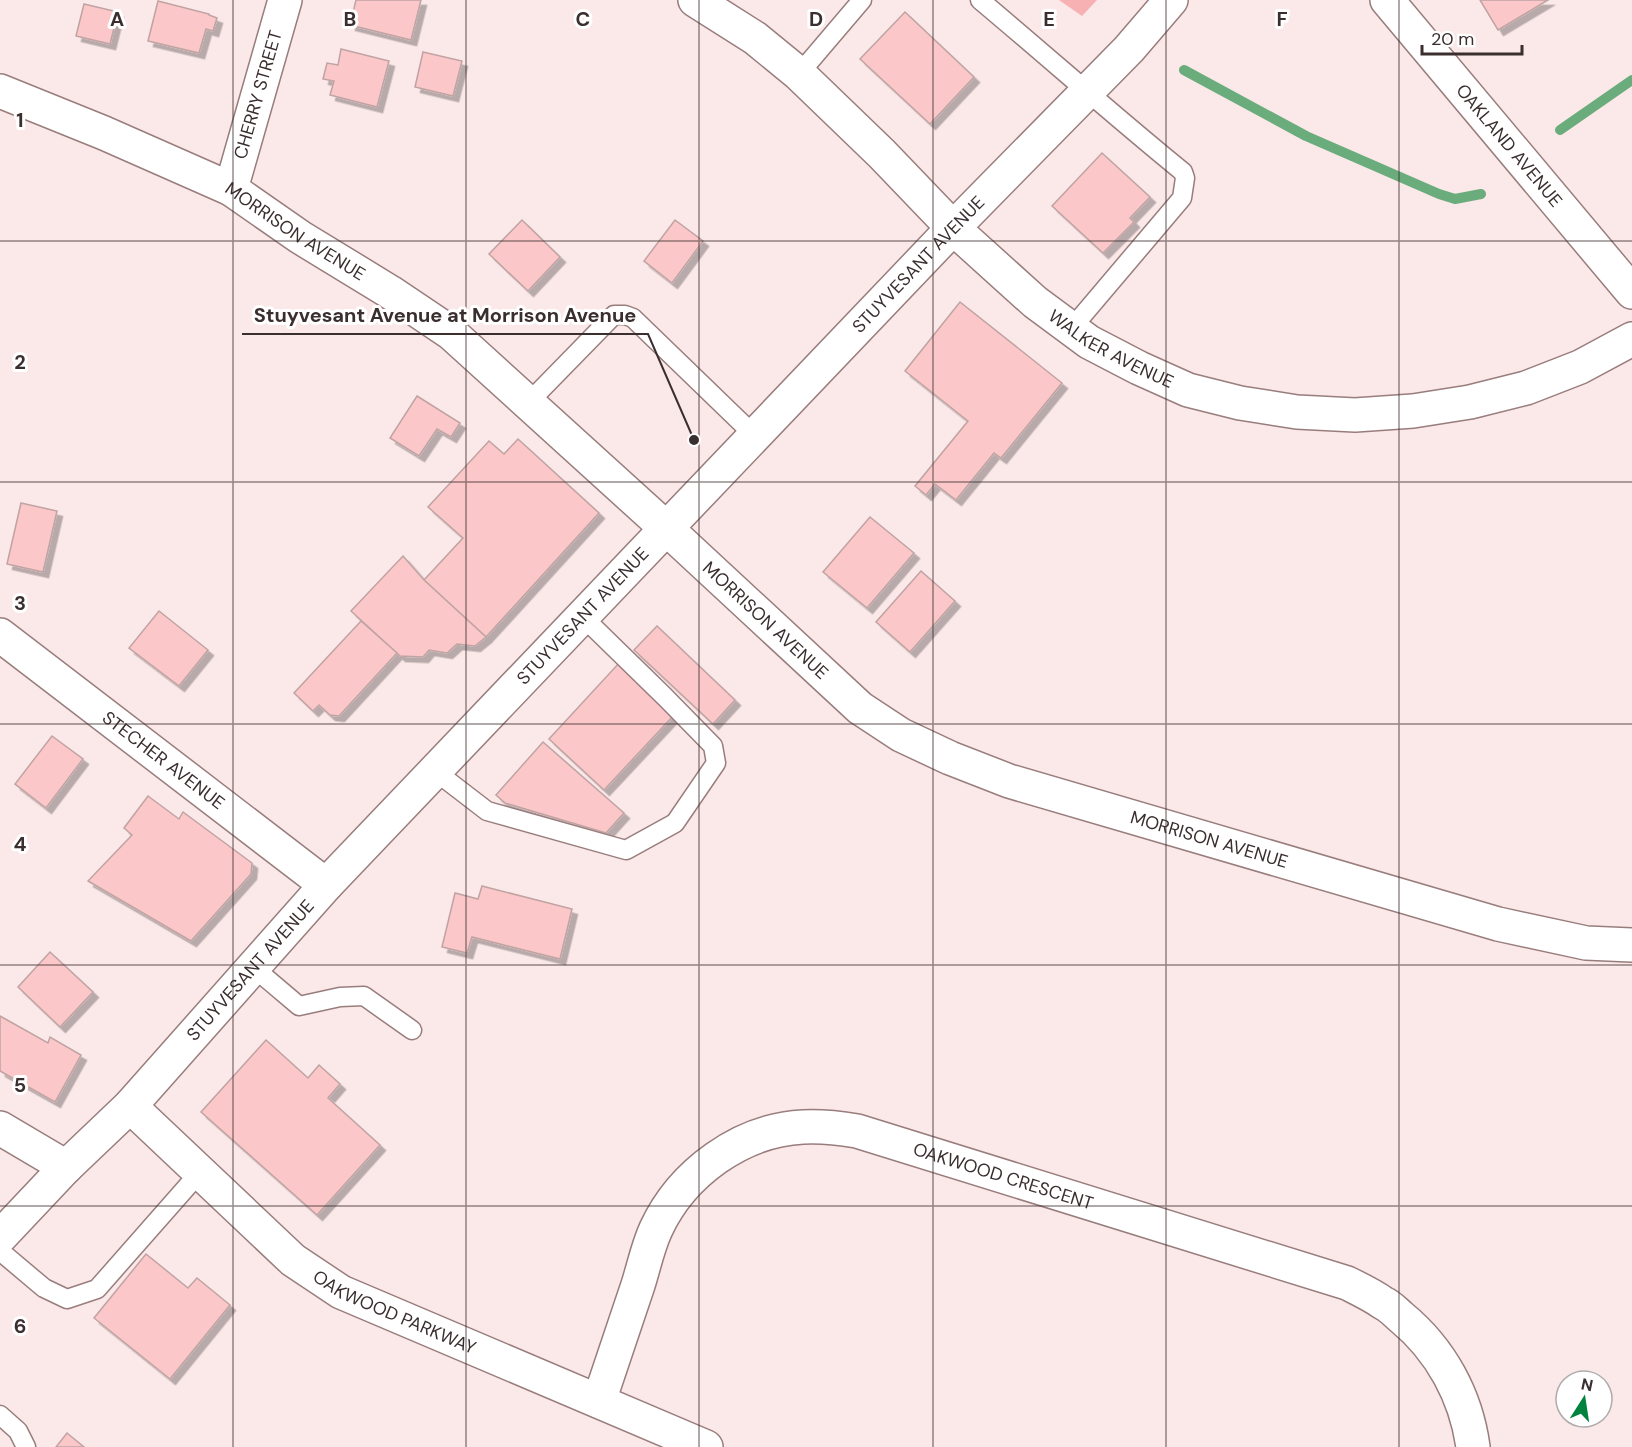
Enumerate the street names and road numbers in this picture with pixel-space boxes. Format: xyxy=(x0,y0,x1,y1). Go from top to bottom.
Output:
street label: CHERRY STREET xyxy=(228,28,288,162)
street label: OAKLAND AVENUE xyxy=(1451,79,1568,212)
street label: MORRISON AVENUE xyxy=(220,177,370,286)
street label: STUYVESANT AVENUE xyxy=(847,191,990,338)
street label: WALKER AVENUE xyxy=(1044,304,1177,394)
street label: STUYVESANT AVENUE xyxy=(512,542,654,690)
street label: MORRISON AVENUE xyxy=(698,556,833,685)
street label: STECHER AVENUE xyxy=(97,706,230,815)
street label: MORRISON AVENUE xyxy=(1127,805,1291,874)
street label: STUYVESANT AVENUE xyxy=(181,895,319,1046)
street label: OAKWOOD CRESCENT xyxy=(910,1137,1096,1216)
street label: OAKWOOD PARKWAY xyxy=(308,1265,480,1360)

